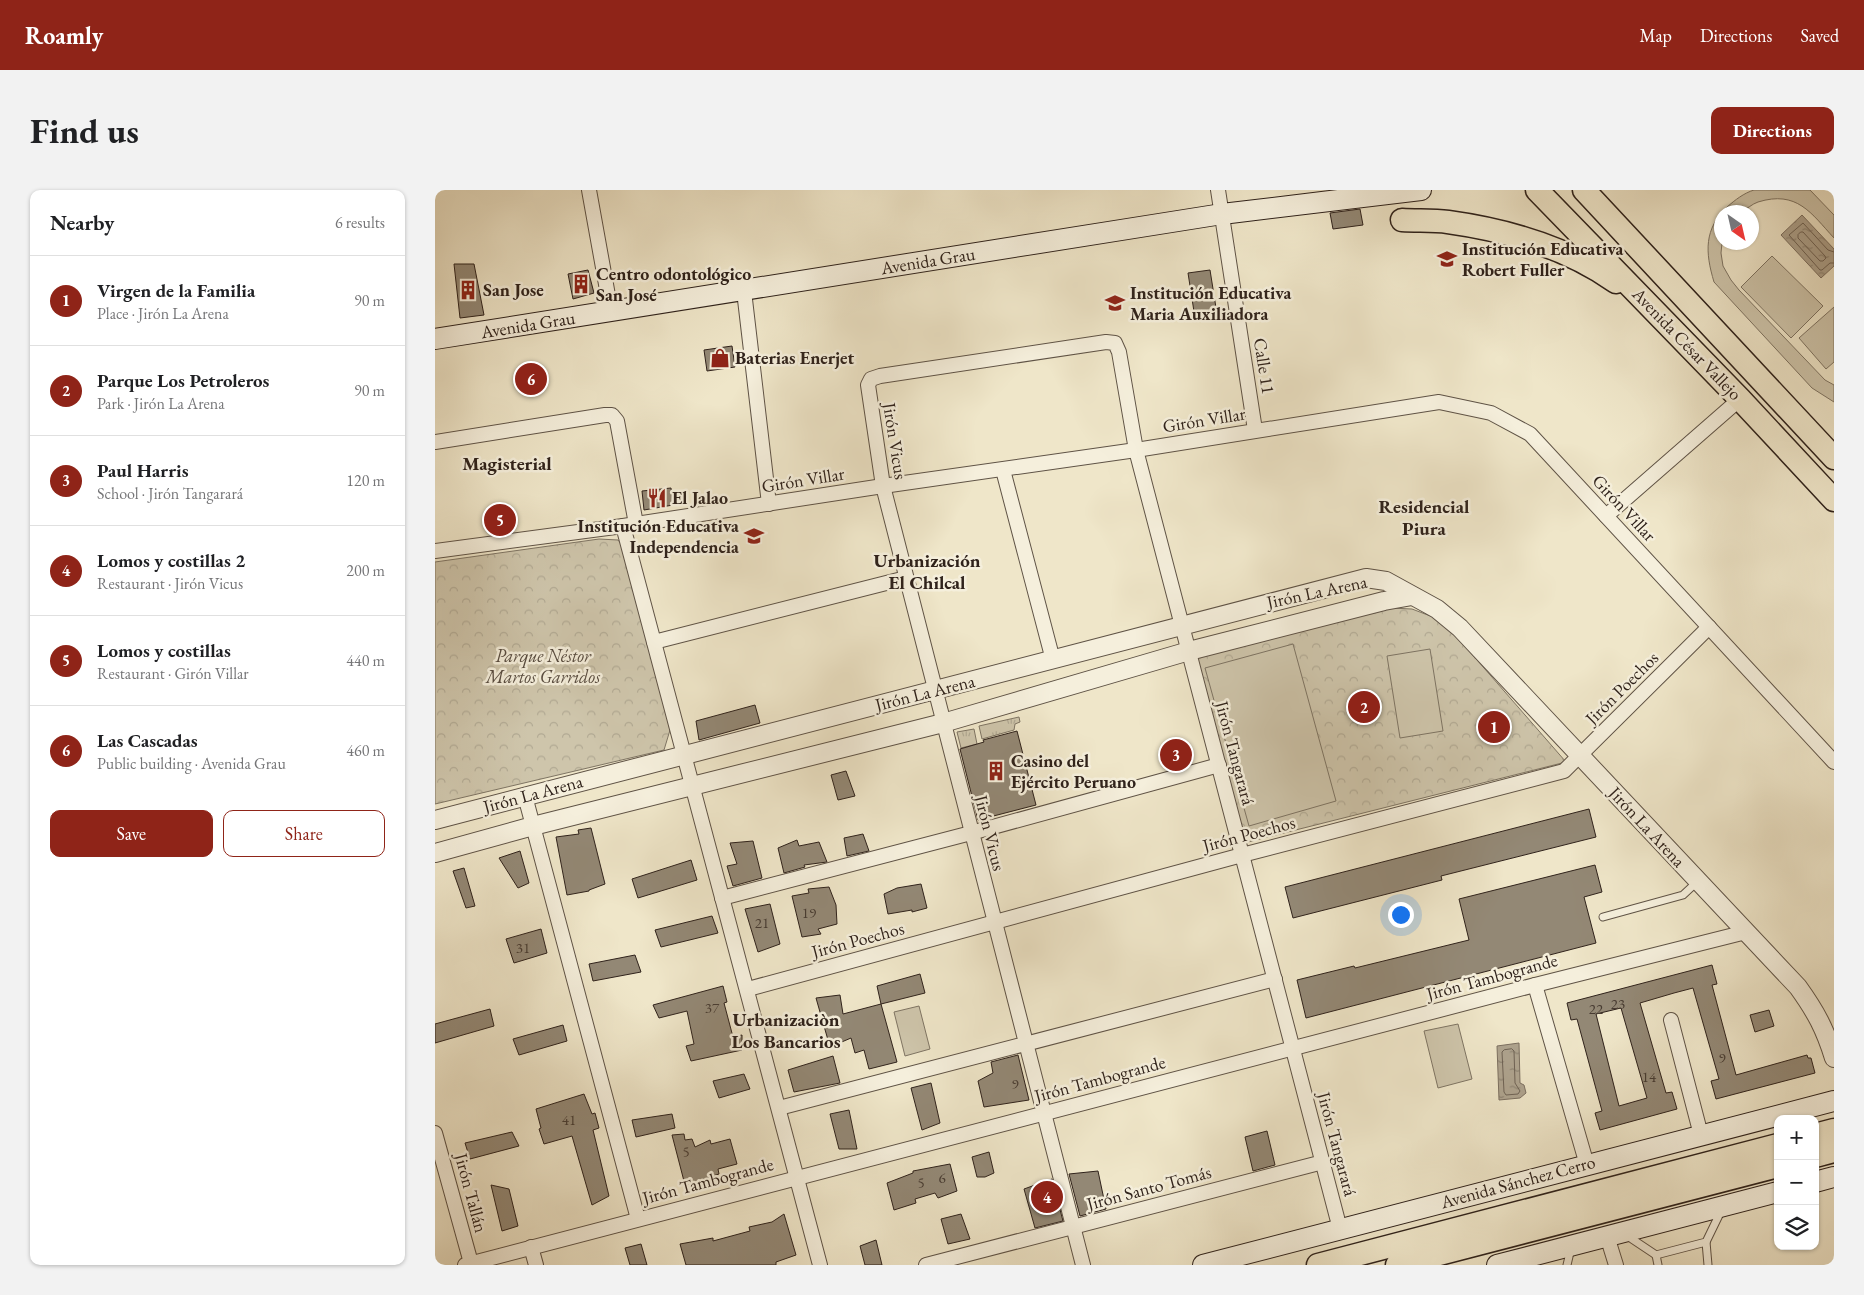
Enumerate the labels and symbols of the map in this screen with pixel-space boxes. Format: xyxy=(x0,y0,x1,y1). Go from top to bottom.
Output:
north arrow xyxy=(1714,205,1759,250)
place label: Institución Educativa Robert Fuller xyxy=(1462,237,1624,281)
street label: Avenida Grau xyxy=(878,242,977,279)
school or university icon: Institución Educativa Robert Fuller xyxy=(1436,248,1458,270)
place label: Centro odontológico San José xyxy=(596,262,751,306)
building icon: Centro odontológico San José xyxy=(570,273,592,295)
place label: San Jose xyxy=(483,278,544,301)
building icon: San Jose xyxy=(457,279,479,301)
place label: Institución Educativa Maria Auxiliadora xyxy=(1130,281,1292,325)
street label: Avenida César Vallejo xyxy=(1627,282,1747,405)
school or university icon: Institución Educativa Maria Auxiliadora xyxy=(1104,292,1126,314)
street label: Avenida Grau xyxy=(478,306,577,343)
street label: Calle 11 xyxy=(1249,336,1280,396)
place label: Baterias Enerjet xyxy=(735,346,855,369)
shop icon: Baterias Enerjet xyxy=(709,347,731,369)
pin: 6 xyxy=(515,360,547,398)
street label: Jirón Vicus xyxy=(878,399,913,481)
street label: Girón Villar xyxy=(1161,402,1247,437)
district label: Magisterial xyxy=(462,451,552,476)
street label: Girón Villar xyxy=(760,462,846,497)
street label: Girón Villar xyxy=(1587,469,1661,546)
place label: El Jalao xyxy=(672,486,728,509)
restaurant icon: El Jalao xyxy=(646,487,668,509)
district label: Residencial Piura xyxy=(1379,494,1470,541)
pin: 5 xyxy=(484,501,516,539)
place label: Institución Educativa Independencia xyxy=(578,514,739,558)
school or university icon: Institución Educativa Independencia xyxy=(743,525,765,547)
district label: Urbanización El Chilcal xyxy=(873,548,981,595)
street label: Jirón La Arena xyxy=(1263,569,1370,614)
park label: Parque Néstor Martos Garridos xyxy=(485,644,601,688)
street label: Jirón Poechos xyxy=(1579,646,1663,731)
street label: Jirón La Arena xyxy=(871,669,978,716)
pin: 2 xyxy=(1348,688,1380,726)
street label: Jirón Tangarará xyxy=(1210,696,1261,808)
pin: 1 xyxy=(1478,708,1510,746)
pin: 3 xyxy=(1160,736,1192,774)
place label: Casino del Ejército Peruano xyxy=(1011,749,1136,793)
building icon: Casino del Ejército Peruano xyxy=(985,760,1007,782)
street label: Jirón La Arena xyxy=(479,769,586,818)
street label: Jirón La Arena xyxy=(1603,780,1691,872)
street label: Jirón Vicus xyxy=(969,791,1011,873)
street label: Jirón Poechos xyxy=(1198,810,1298,857)
your location xyxy=(1388,902,1414,928)
house number: 19 xyxy=(802,903,816,922)
house number: 21 xyxy=(755,913,769,932)
street label: Jirón Poechos xyxy=(807,916,907,963)
house number: 31 xyxy=(516,938,530,957)
street label: Jirón Tambogrande xyxy=(1422,948,1560,1006)
house number: 23 xyxy=(1611,994,1625,1013)
house number: 37 xyxy=(705,998,720,1017)
house number: 22 xyxy=(1589,999,1604,1018)
district label: Urbanizaciòn Los Bancarios xyxy=(731,1007,841,1054)
house number: 9 xyxy=(1718,1048,1726,1067)
street label: Jirón Tambogrande xyxy=(1030,1050,1168,1108)
house number: 14 xyxy=(1642,1067,1657,1086)
house number: 9 xyxy=(1011,1074,1019,1093)
street label: Jirón Tangarará xyxy=(1312,1087,1363,1199)
house number: 41 xyxy=(562,1110,576,1129)
house number: 5 xyxy=(682,1142,690,1161)
street label: Jirón Tallán xyxy=(449,1149,493,1236)
street label: Avenida Sánchez Cerro xyxy=(1437,1150,1598,1213)
street label: Jirón Tambogrande xyxy=(638,1152,776,1210)
street label: Jirón Santo Tomás xyxy=(1082,1160,1214,1216)
house number: 6 xyxy=(938,1168,946,1187)
house number: 5 xyxy=(917,1173,925,1192)
pin: 4 xyxy=(1031,1178,1063,1216)

